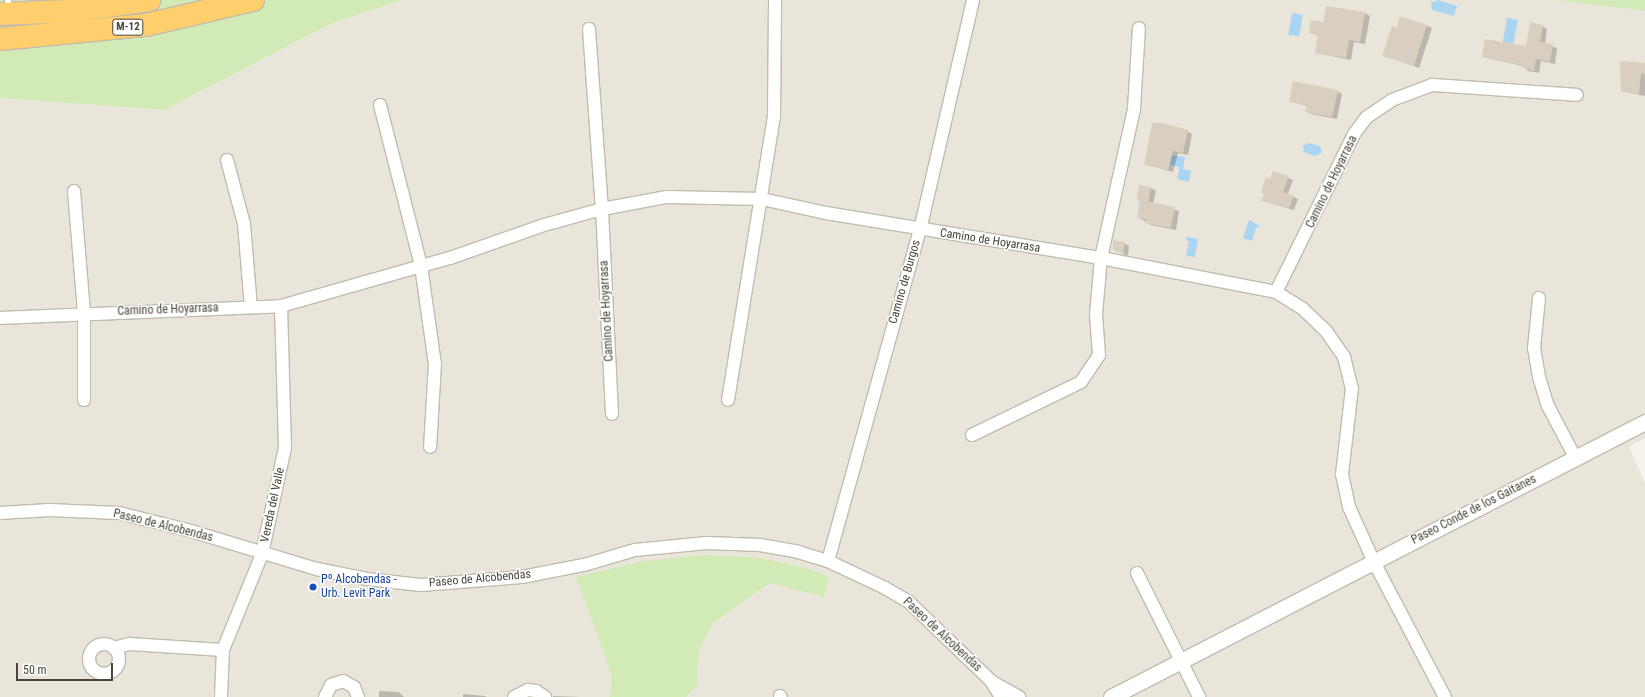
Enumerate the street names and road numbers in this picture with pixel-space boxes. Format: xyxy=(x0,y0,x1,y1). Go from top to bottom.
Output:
road number: M-12 xyxy=(112,18,144,36)
street label: Camino de Hoyarrasa xyxy=(1303,133,1361,231)
street label: Camino de Hoyarrasa xyxy=(939,226,1041,256)
street label: Camino de Burgos xyxy=(886,238,924,326)
street label: Camino de Hoyarrasa xyxy=(597,260,617,362)
street label: Camino de Hoyarrasa xyxy=(117,301,219,319)
street label: Vereda del Valle xyxy=(258,466,288,544)
street label: Paseo Conde de los Gaitanes xyxy=(1409,472,1539,548)
street label: Paseo de Alcobendas xyxy=(112,507,214,545)
street label: Paseo de Alcobendas xyxy=(428,567,532,591)
street label: Paseo de Alcobendas xyxy=(900,595,984,675)

